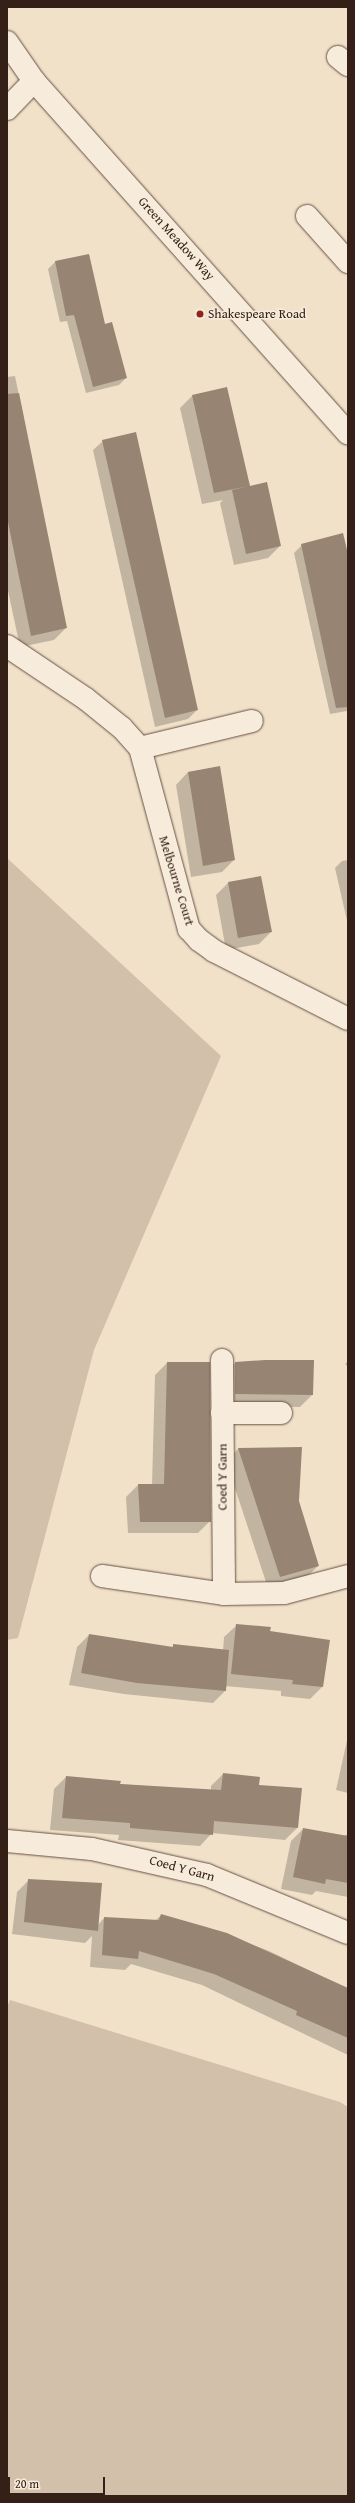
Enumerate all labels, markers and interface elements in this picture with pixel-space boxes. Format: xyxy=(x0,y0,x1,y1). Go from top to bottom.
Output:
street label: Green Meadow Way xyxy=(134,194,218,284)
place label: Shakespeare Road xyxy=(208,306,306,322)
marker: Shakespeare Road xyxy=(195,309,205,319)
street label: Melbourne Court xyxy=(155,834,197,928)
street label: Coed Y Garn xyxy=(215,1444,231,1510)
street label: Coed Y Garn xyxy=(148,1853,216,1885)
scale bar xyxy=(10,2469,107,2495)
text: 20 m xyxy=(15,2475,39,2492)

